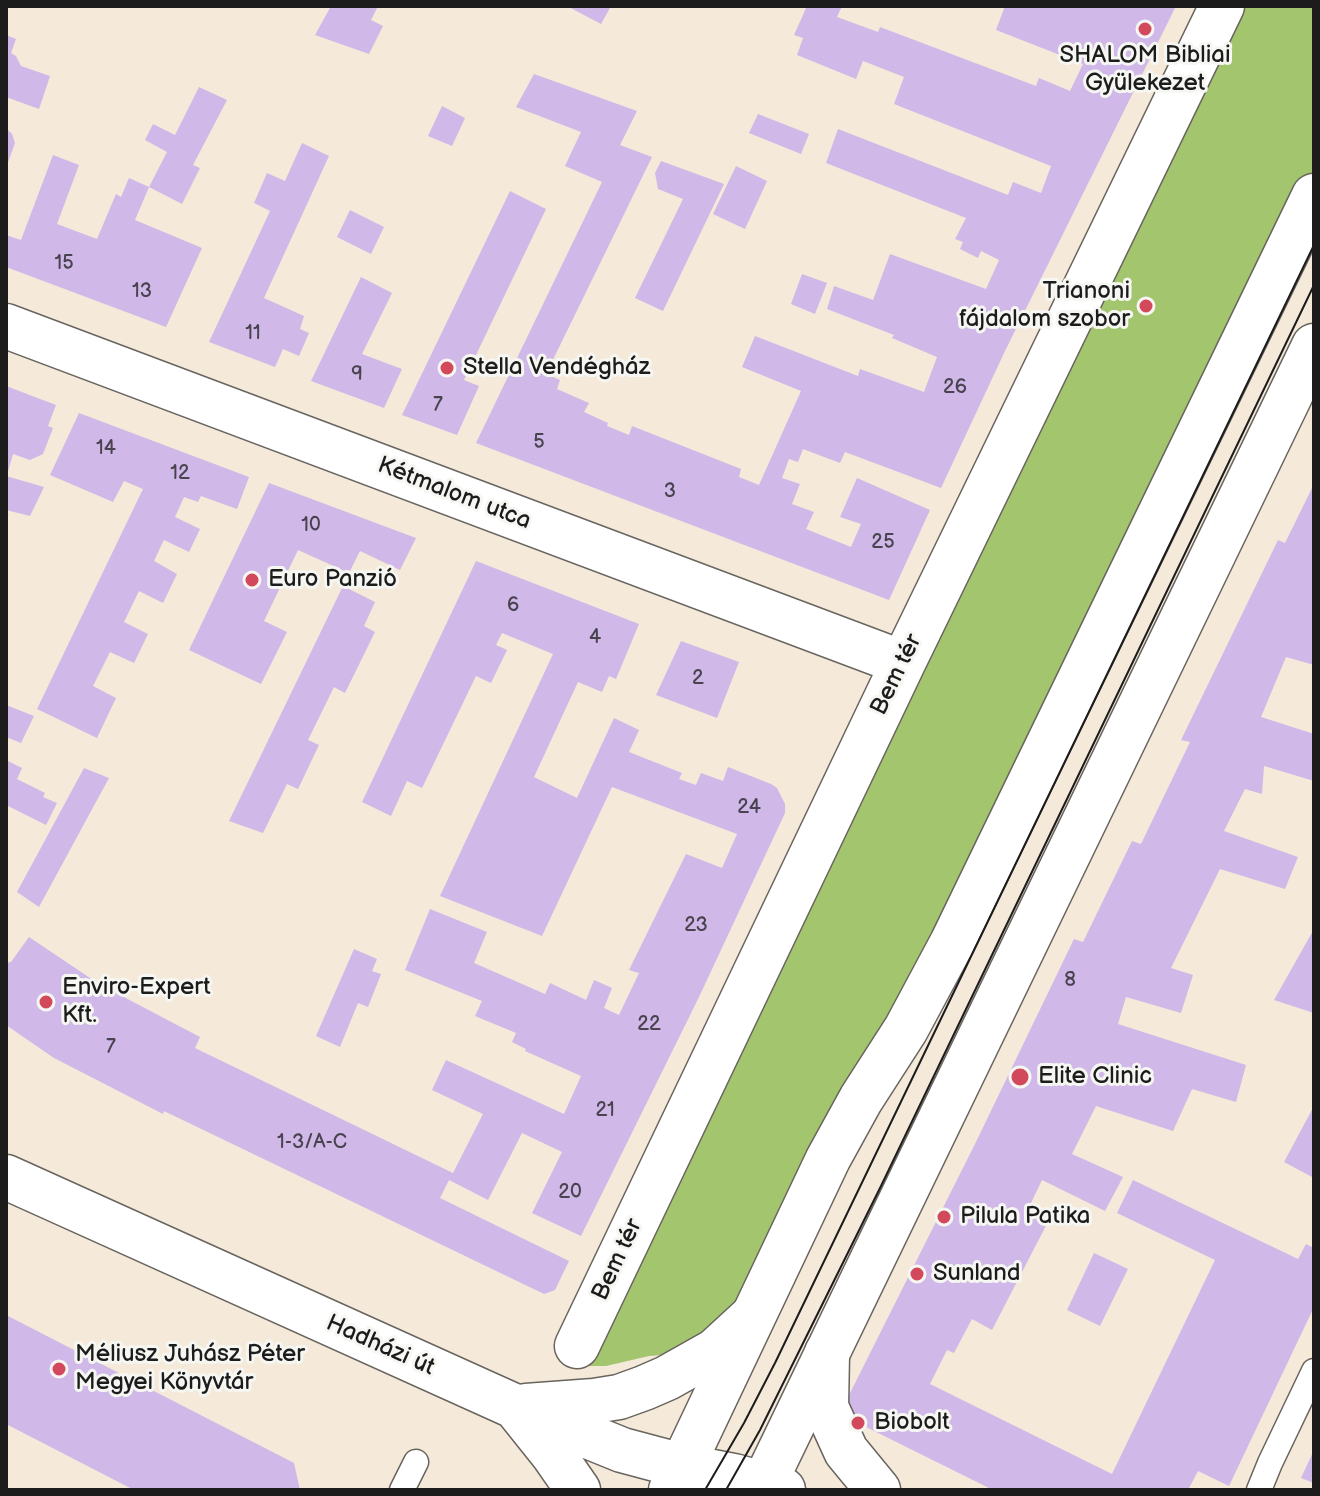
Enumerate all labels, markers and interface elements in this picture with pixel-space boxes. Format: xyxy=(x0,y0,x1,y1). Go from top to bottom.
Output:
marker: SHALOM Bibliai Gyülekezet xyxy=(1136,20,1154,38)
place label: SHALOM Bibliai Gyülekezet xyxy=(1059,42,1231,98)
house number: 15 xyxy=(54,252,74,276)
place label: Trianoni fájdalom szobor xyxy=(959,278,1130,334)
house number: 13 xyxy=(132,280,152,304)
marker: Trianoni fájdalom szobor xyxy=(1137,297,1155,315)
house number: 11 xyxy=(245,322,261,346)
place label: Stella Vendégház xyxy=(463,354,650,382)
marker: Stella Vendégház xyxy=(438,359,456,377)
house number: 9 xyxy=(351,363,363,387)
house number: 26 xyxy=(943,376,967,400)
house number: 7 xyxy=(433,394,443,418)
house number: 5 xyxy=(533,431,545,455)
house number: 14 xyxy=(96,437,116,461)
street label: Kétmalom utca xyxy=(373,452,535,536)
house number: 12 xyxy=(170,462,190,486)
house number: 3 xyxy=(664,480,676,504)
house number: 10 xyxy=(301,514,321,538)
house number: 25 xyxy=(871,531,895,555)
place label: Euro Panzió xyxy=(268,566,397,594)
marker: Euro Panzió xyxy=(243,571,261,589)
house number: 6 xyxy=(507,594,519,618)
house number: 4 xyxy=(589,626,601,650)
street label: Bem tér xyxy=(865,630,929,720)
house number: 2 xyxy=(692,667,704,691)
house number: 24 xyxy=(737,796,761,820)
house number: 23 xyxy=(684,914,708,938)
house number: 8 xyxy=(1064,969,1076,993)
place label: Enviro-Expert Kft. xyxy=(62,974,211,1030)
marker: Enviro-Expert Kft. xyxy=(37,993,55,1011)
house number: 22 xyxy=(637,1013,661,1037)
house number: 7 xyxy=(106,1036,116,1060)
place label: Elite Clinic xyxy=(1038,1063,1152,1091)
marker: Elite Clinic xyxy=(1009,1066,1031,1088)
house number: 21 xyxy=(595,1099,615,1123)
house number: 1-3/A-C xyxy=(277,1131,347,1155)
house number: 20 xyxy=(558,1181,582,1205)
place label: Pilula Patika xyxy=(960,1203,1090,1231)
marker: Pilula Patika xyxy=(935,1208,953,1226)
street label: Bem tér xyxy=(587,1215,649,1305)
place label: Sunland xyxy=(933,1260,1020,1288)
marker: Sunland xyxy=(908,1265,926,1283)
street label: Hadházi út xyxy=(321,1309,439,1383)
place label: Méliusz Juhász Péter Megyei Könyvtár xyxy=(75,1341,305,1397)
marker: Méliusz Juhász Péter Megyei Könyvtár xyxy=(50,1360,68,1378)
place label: Biobolt xyxy=(874,1409,950,1437)
marker: Biobolt xyxy=(849,1414,867,1432)

